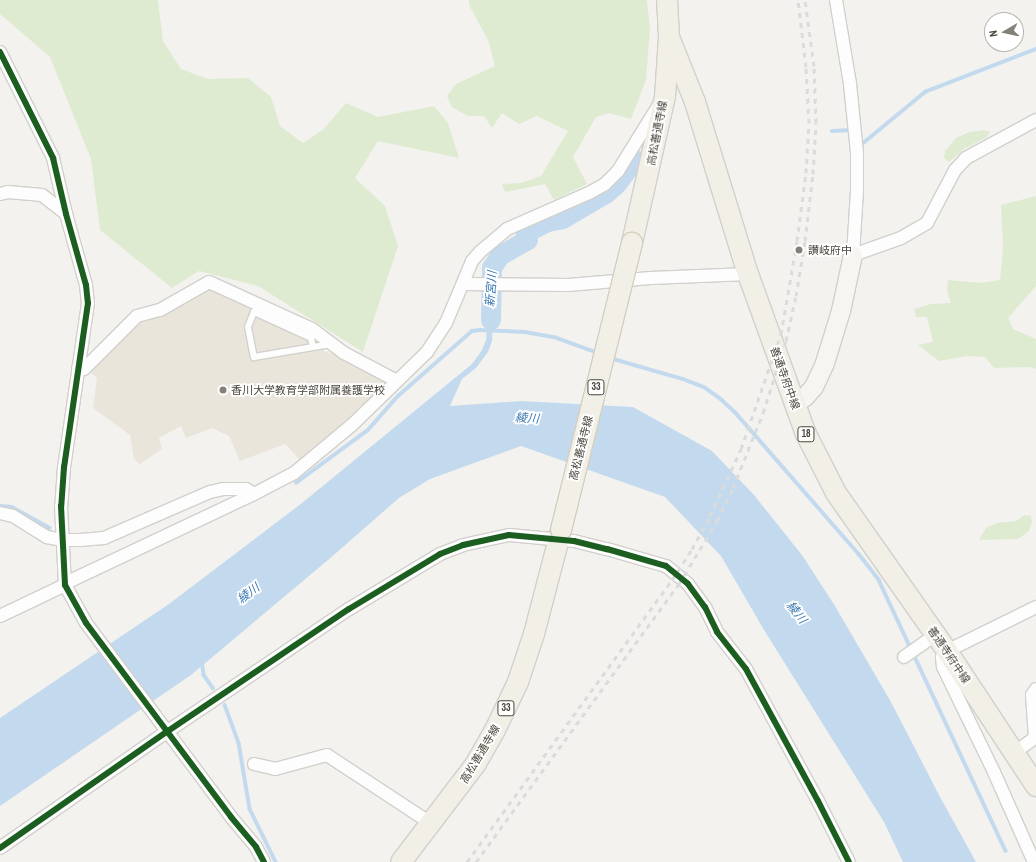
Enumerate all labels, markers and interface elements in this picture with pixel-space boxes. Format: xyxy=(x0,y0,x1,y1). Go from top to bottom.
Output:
north arrow xyxy=(984,12,1024,52)
text: N xyxy=(986,29,1001,38)
street label: 高松善通寺線 xyxy=(644,99,670,167)
place label: 讃岐府中 xyxy=(808,243,852,257)
marker: 讃岐府中 xyxy=(793,244,805,256)
water label: 新宮川 xyxy=(484,271,500,307)
street label: 善通寺府中線 xyxy=(768,345,802,411)
road number: 33 xyxy=(587,379,605,395)
place label: 香川大学教育学部附属養護学校 xyxy=(231,383,385,397)
marker: 香川大学教育学部附属養護学校 xyxy=(218,385,228,395)
water label: 綾川 xyxy=(515,411,539,427)
street label: 高松善通寺線 xyxy=(567,414,595,482)
road number: 18 xyxy=(797,426,815,442)
water label: 綾川 xyxy=(235,581,263,607)
water label: 綾川 xyxy=(783,599,809,627)
street label: 善通寺府中線 xyxy=(925,624,973,686)
road number: 33 xyxy=(497,700,515,716)
street label: 高松善通寺線 xyxy=(457,722,503,786)

